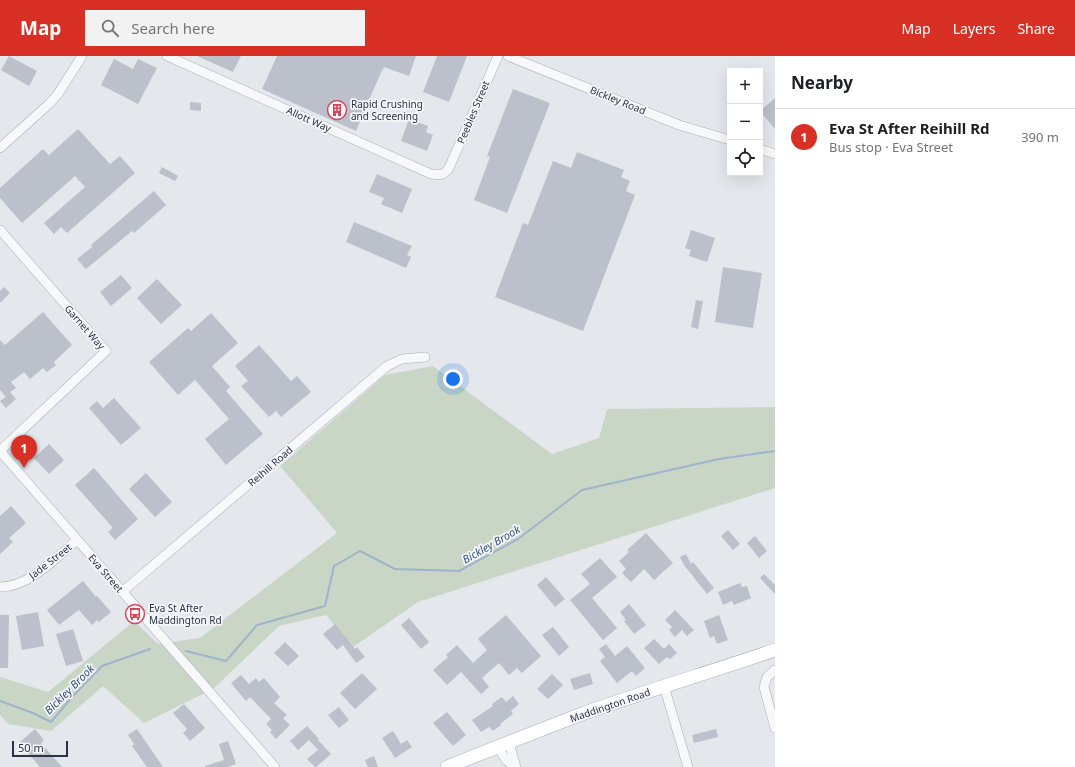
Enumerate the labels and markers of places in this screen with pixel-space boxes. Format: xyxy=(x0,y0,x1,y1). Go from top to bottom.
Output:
place label: Rapid Crushing and Screening xyxy=(351,97,423,123)
building icon: Rapid Crushing and Screening xyxy=(326,99,348,121)
pin: 1 xyxy=(11,435,37,468)
place label: Eva St After Maddington Rd xyxy=(149,601,222,627)
bus stop icon: Eva St After Maddington Rd xyxy=(124,603,146,625)

